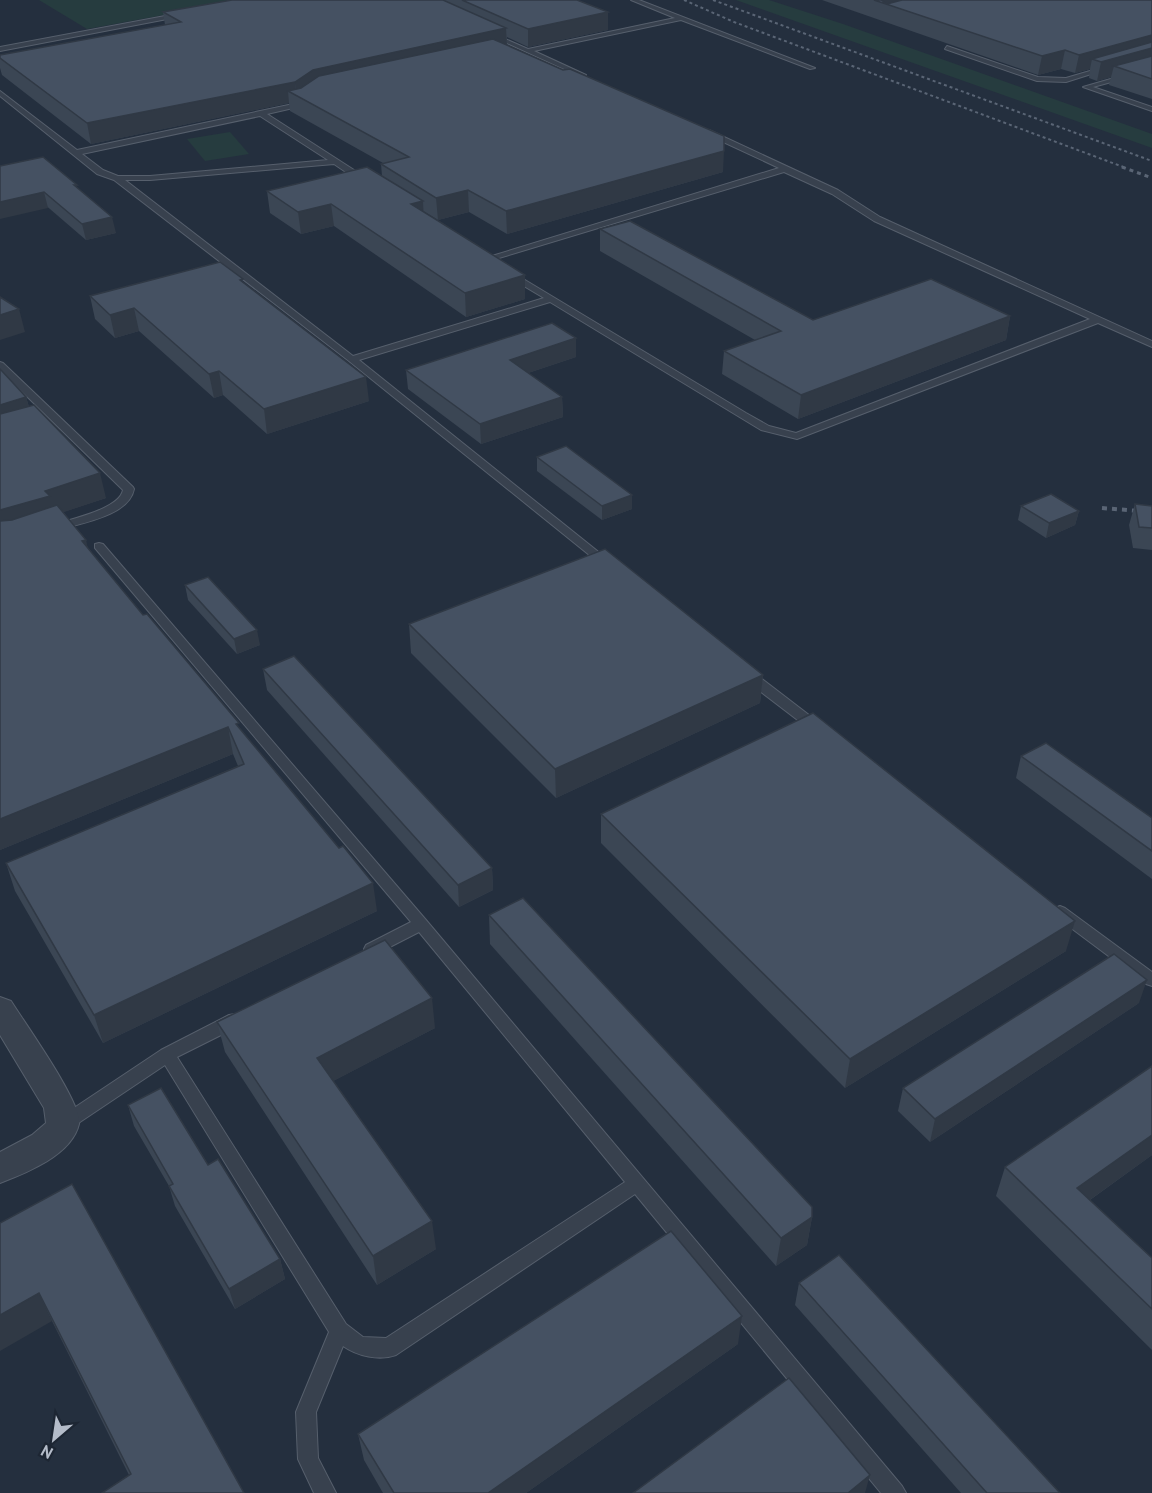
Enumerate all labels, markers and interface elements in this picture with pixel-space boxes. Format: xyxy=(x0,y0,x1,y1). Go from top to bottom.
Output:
north arrow xyxy=(24,1409,84,1469)
text: N xyxy=(37,1441,56,1463)

